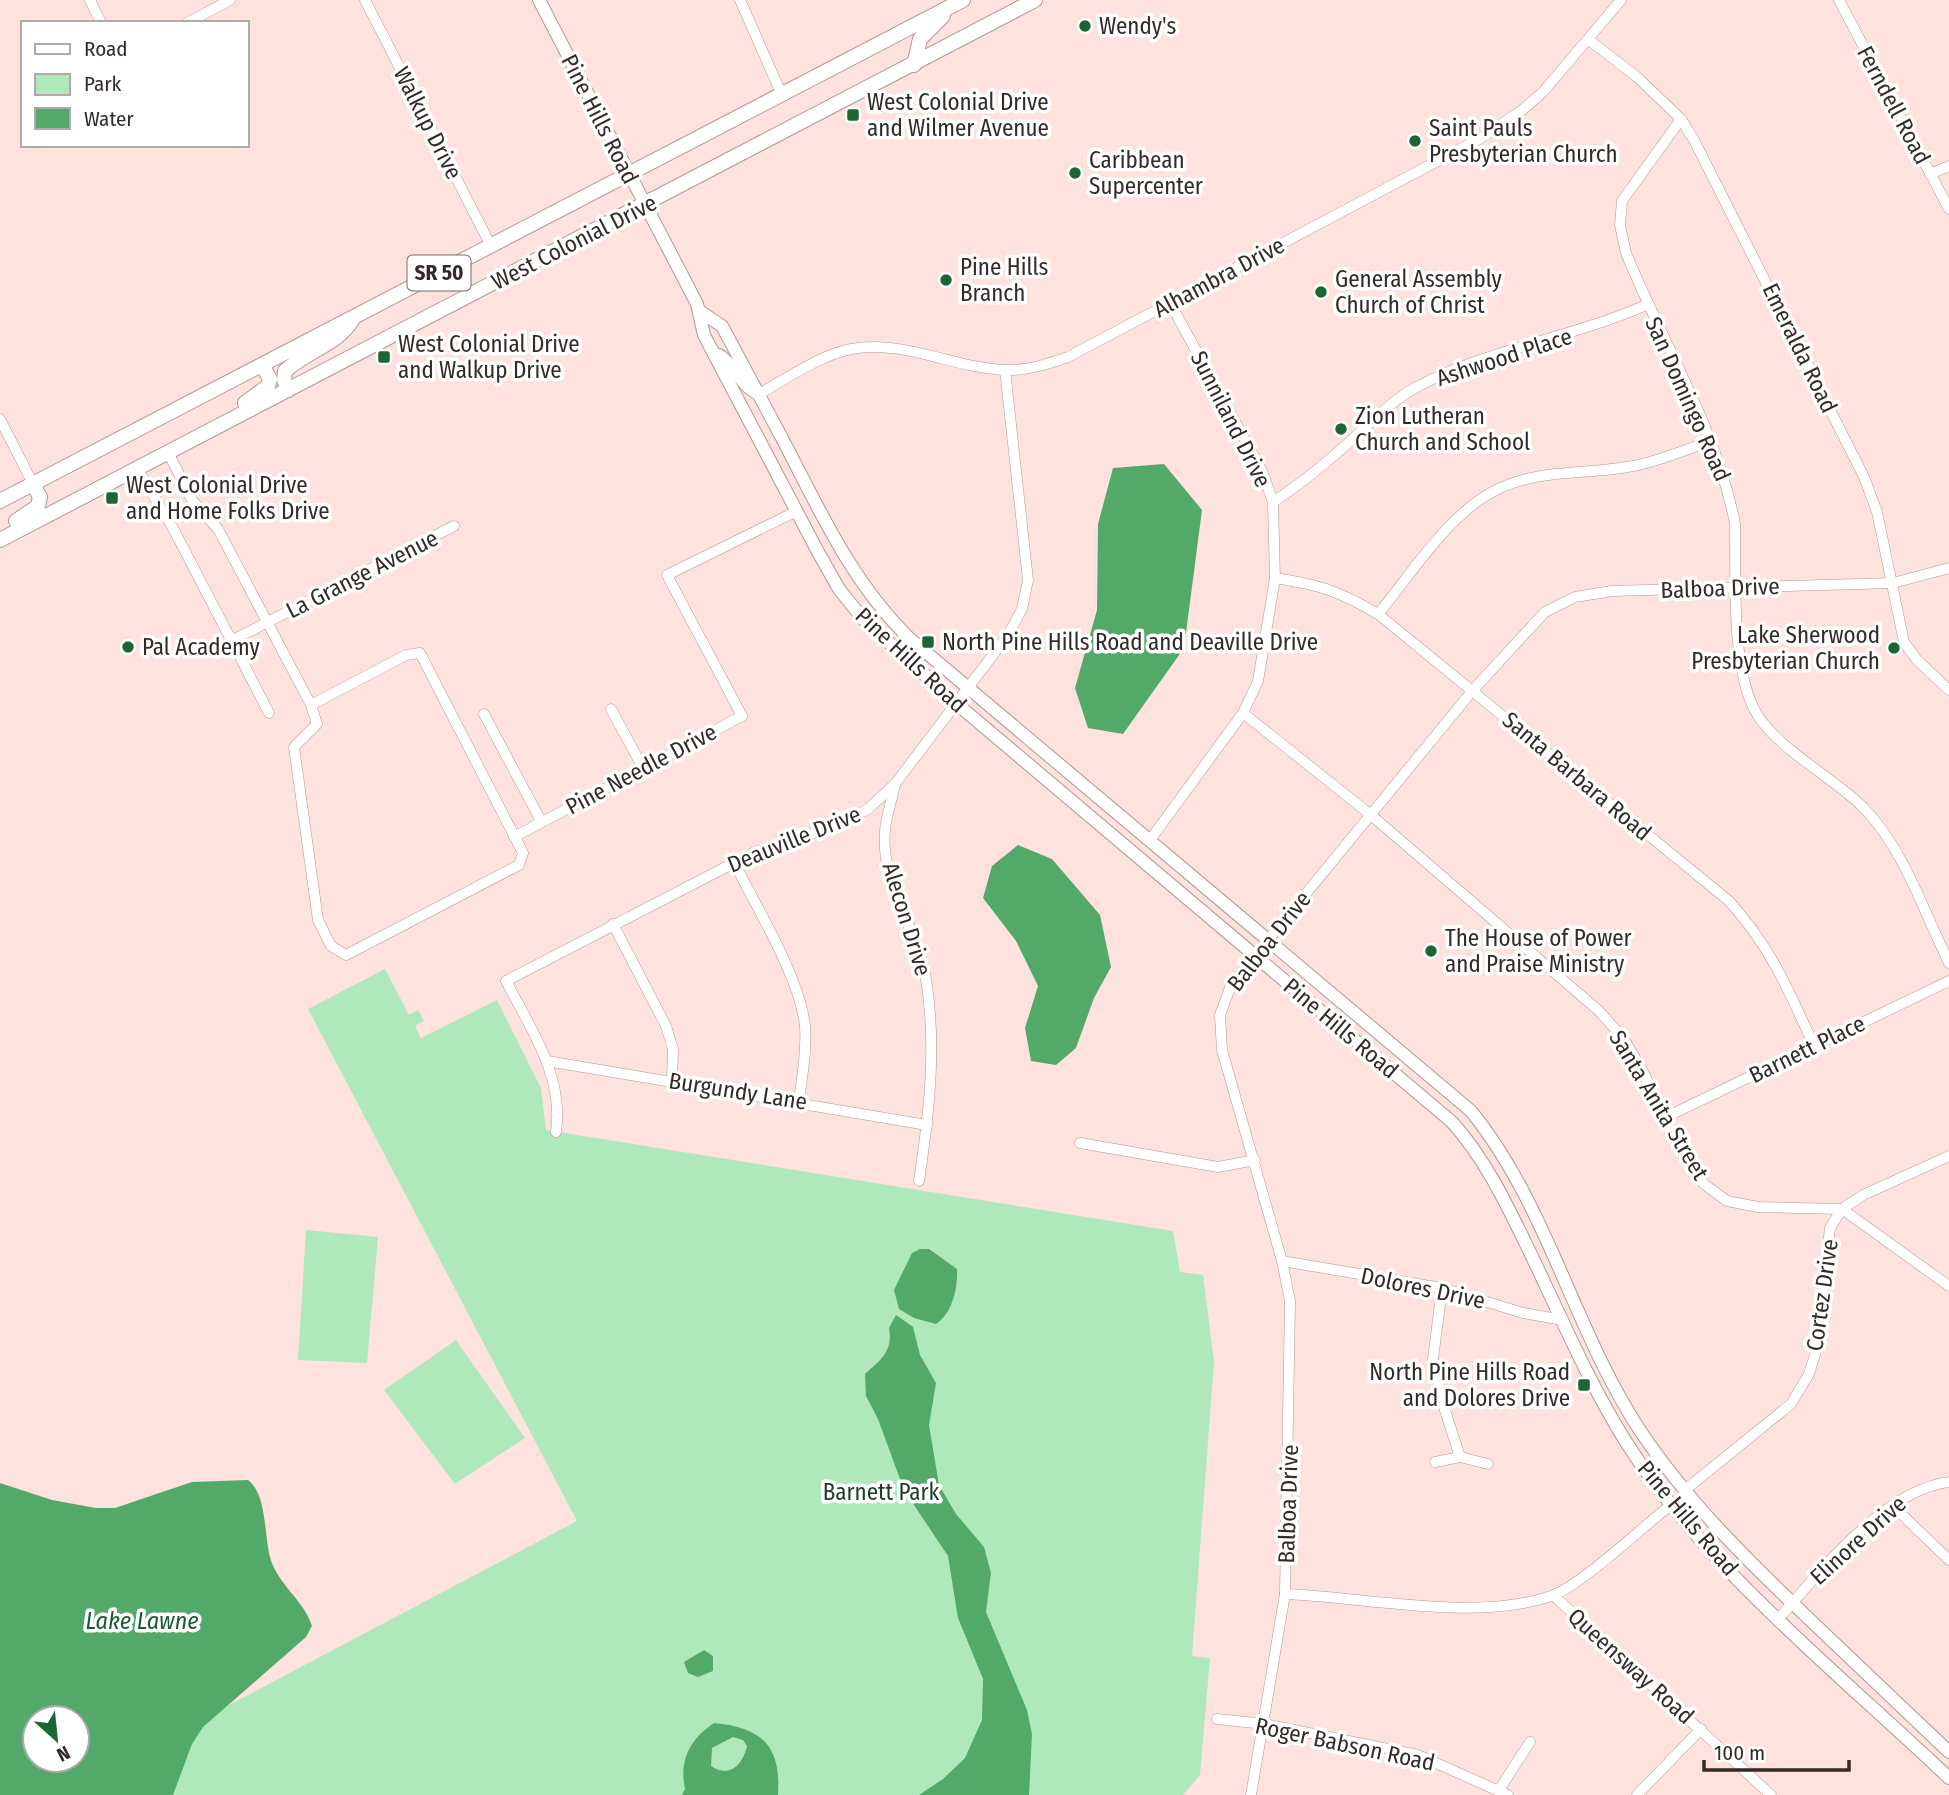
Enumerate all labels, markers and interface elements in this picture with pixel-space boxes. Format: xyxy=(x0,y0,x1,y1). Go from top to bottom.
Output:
place label: Wendy's xyxy=(1099,12,1176,40)
marker: Wendy's xyxy=(1077,18,1093,34)
legend xyxy=(21,21,248,147)
text: Road xyxy=(84,36,128,62)
street label: Ferndell Road xyxy=(1851,41,1937,169)
street label: Pine Hills Road xyxy=(555,50,645,188)
street label: Walkup Drive xyxy=(388,62,468,184)
text: Park xyxy=(84,71,122,97)
place label: West Colonial Drive and Wilmer Avenue xyxy=(867,88,1049,142)
text: Water xyxy=(84,106,134,132)
marker: West Colonial Drive and Wilmer Avenue xyxy=(845,107,861,123)
place label: Saint Pauls Presbyterian Church xyxy=(1429,114,1618,168)
marker: Saint Pauls Presbyterian Church xyxy=(1407,133,1423,149)
place label: Caribbean Supercenter xyxy=(1089,146,1203,200)
marker: Caribbean Supercenter xyxy=(1067,165,1083,181)
street label: West Colonial Drive xyxy=(487,188,661,296)
street label: Alhambra Drive xyxy=(1149,231,1289,323)
place label: Pine Hills Branch xyxy=(960,253,1049,307)
road number: SR 50 xyxy=(408,256,471,290)
place label: General Assembly Church of Christ xyxy=(1335,265,1502,319)
marker: Pine Hills Branch xyxy=(938,272,954,288)
street label: Emeralda Road xyxy=(1757,279,1843,417)
marker: General Assembly Church of Christ xyxy=(1313,284,1329,300)
street label: San Domingo Road xyxy=(1639,312,1737,486)
street label: Ashwood Place xyxy=(1433,322,1575,392)
place label: West Colonial Drive and Walkup Drive xyxy=(398,330,580,384)
street label: Sunniland Drive xyxy=(1185,346,1277,492)
marker: West Colonial Drive and Walkup Drive xyxy=(376,349,392,365)
place label: Zion Lutheran Church and School xyxy=(1355,402,1530,456)
marker: Zion Lutheran Church and School xyxy=(1333,421,1349,437)
place label: West Colonial Drive and Home Folks Drive xyxy=(126,471,330,525)
marker: West Colonial Drive and Home Folks Drive xyxy=(104,490,120,506)
street label: La Grange Avenue xyxy=(281,524,443,624)
street label: Balboa Drive xyxy=(1660,572,1780,604)
street label: Pine Hills Road xyxy=(850,602,972,718)
place label: Lake Sherwood Presbyterian Church xyxy=(1691,621,1880,675)
place label: North Pine Hills Road and Deaville Drive xyxy=(942,628,1318,656)
place label: Pal Academy xyxy=(142,633,261,661)
marker: North Pine Hills Road and Deaville Drive xyxy=(920,634,936,650)
marker: Pal Academy xyxy=(120,639,136,655)
marker: Lake Sherwood Presbyterian Church xyxy=(1886,640,1902,656)
street label: Santa Barbara Road xyxy=(1497,706,1657,846)
street label: Pine Needle Drive xyxy=(561,717,721,821)
street label: Deauville Drive xyxy=(723,800,865,878)
street label: Alecon Drive xyxy=(876,859,938,979)
street label: Balboa Drive xyxy=(1221,885,1317,997)
place label: The House of Power and Praise Ministry xyxy=(1445,924,1632,978)
marker: The House of Power and Praise Ministry xyxy=(1423,943,1439,959)
street label: Pine Hills Road xyxy=(1278,972,1404,1084)
street label: Barnett Place xyxy=(1744,1009,1870,1089)
street label: Santa Anita Street xyxy=(1603,1025,1715,1185)
street label: Burgundy Lane xyxy=(667,1066,809,1116)
street label: Cortez Drive xyxy=(1800,1237,1844,1353)
street label: Dolores Drive xyxy=(1358,1261,1488,1315)
place label: North Pine Hills Road and Dolores Drive xyxy=(1369,1358,1570,1412)
marker: North Pine Hills Road and Dolores Drive xyxy=(1576,1377,1592,1393)
street label: Balboa Drive xyxy=(1272,1444,1304,1564)
street label: Pine Hills Road xyxy=(1632,1455,1744,1581)
park label: Barnett Park xyxy=(823,1478,940,1506)
street label: Elinore Drive xyxy=(1804,1490,1912,1590)
street label: Queensway Road xyxy=(1562,1602,1700,1730)
water label: Lake Lawne xyxy=(85,1607,199,1635)
north arrow xyxy=(21,1704,91,1774)
street label: Roger Babson Road xyxy=(1253,1711,1437,1777)
scale bar xyxy=(1704,1728,1849,1772)
text: 100 m xyxy=(1714,1740,1765,1766)
text: N xyxy=(53,1741,74,1767)

